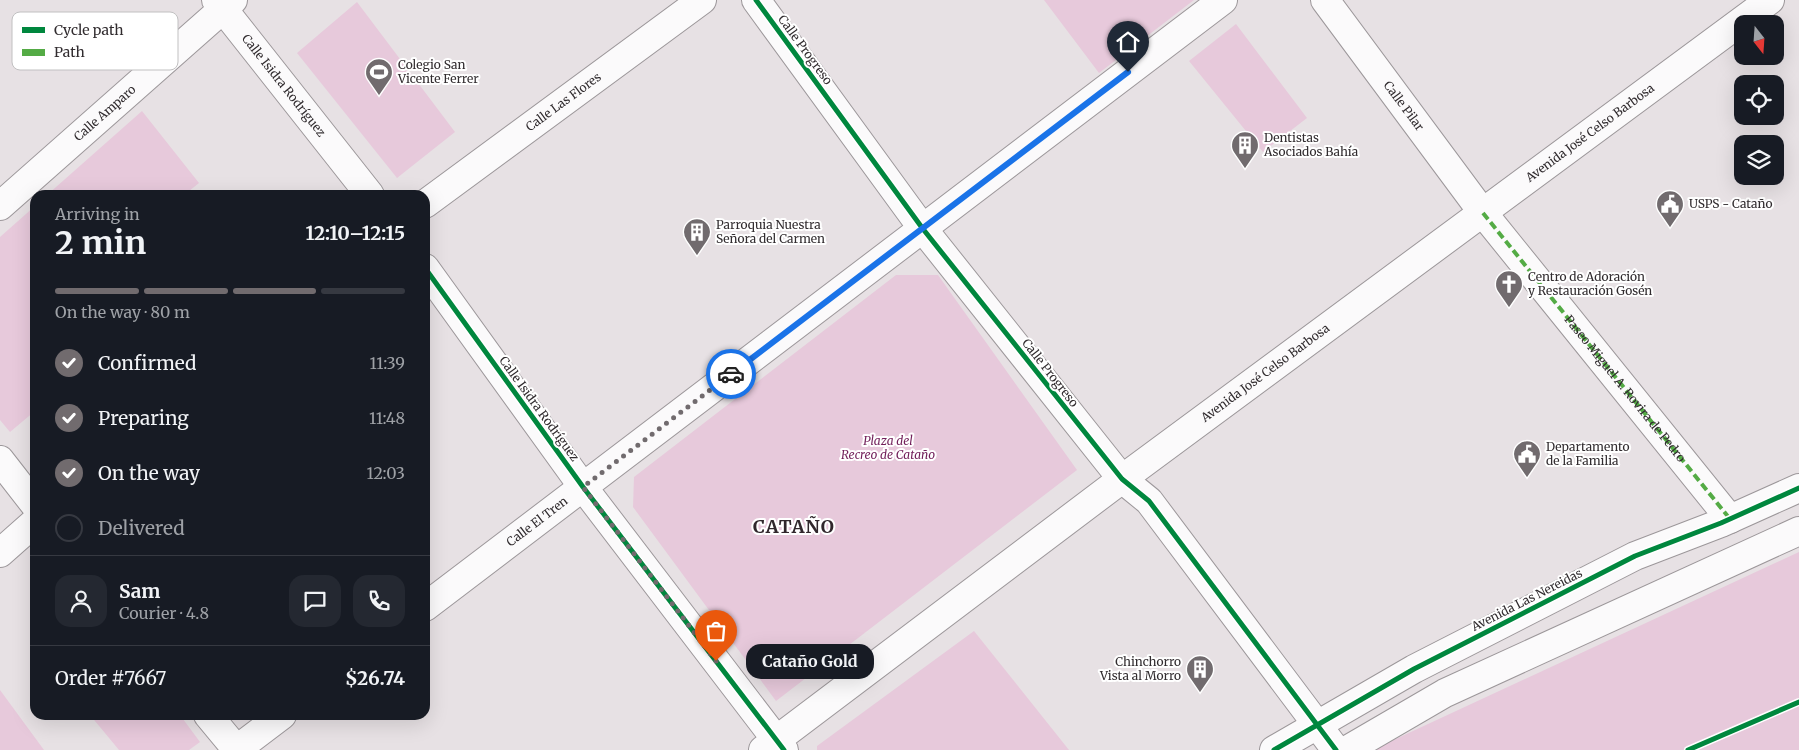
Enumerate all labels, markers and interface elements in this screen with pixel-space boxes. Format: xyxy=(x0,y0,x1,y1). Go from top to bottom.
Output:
legend xyxy=(12,12,178,70)
street label: Calle Progreso xyxy=(775,12,836,88)
north arrow xyxy=(1734,15,1784,65)
map controls xyxy=(1734,15,1784,185)
text: Cycle path xyxy=(54,21,124,39)
pin xyxy=(1107,21,1149,72)
icon: home xyxy=(1114,28,1142,56)
street label: Calle Isidra Rodríguez xyxy=(239,31,329,140)
text: Path xyxy=(54,43,85,61)
sports icon: Colegio San Vicente Ferrer xyxy=(364,57,394,96)
place label: Colegio San Vicente Ferrer xyxy=(397,57,479,86)
street label: Calle Las Flores xyxy=(523,69,604,134)
button: locate xyxy=(1734,75,1784,125)
street label: Calle Pilar xyxy=(1381,78,1428,134)
street label: Avenida José Celso Barbosa xyxy=(1522,80,1657,185)
street label: Calle Amparo xyxy=(71,82,138,144)
building icon: Dentistas Asociados Bahía xyxy=(1230,130,1260,169)
place label: Dentistas Asociados Bahía xyxy=(1263,130,1359,159)
button: layers xyxy=(1734,135,1784,185)
public building icon: USPS - Cataño xyxy=(1655,189,1685,228)
place label: USPS - Cataño xyxy=(1689,196,1772,211)
text: Arriving in xyxy=(55,204,140,224)
building icon: Parroquia Nuestra Señora del Carmen xyxy=(682,217,712,256)
place label: Parroquia Nuestra Señora del Carmen xyxy=(716,217,825,246)
text: 12:10–12:15 xyxy=(305,221,405,245)
text: 2 min xyxy=(55,223,146,263)
church icon: Centro de Adoración y Restauración Gosén xyxy=(1494,269,1524,308)
place label: Centro de Adoración y Restauración Gosén xyxy=(1528,269,1652,298)
text: On the way · 80 m xyxy=(55,302,190,322)
street label: Paseo Miguel A. Rovira de Pedro xyxy=(1562,312,1689,465)
street label: Avenida José Celso Barbosa xyxy=(1197,320,1333,426)
street label: Calle Progreso xyxy=(1019,336,1082,410)
icon: check xyxy=(55,349,83,377)
courier xyxy=(706,349,756,399)
text: Confirmed xyxy=(98,351,196,375)
text: 11:39 xyxy=(370,353,405,373)
street label: Calle Isidra Rodríguez xyxy=(496,353,583,465)
icon: car xyxy=(717,360,745,388)
icon: check xyxy=(55,404,83,432)
text: Preparing xyxy=(98,406,189,430)
text: 11:48 xyxy=(369,408,405,428)
park label: Plaza del Recreo de Cataño xyxy=(841,433,935,462)
public building icon: Departamento de la Familia xyxy=(1512,439,1542,478)
place label: Departamento de la Familia xyxy=(1546,439,1629,468)
icon: check xyxy=(55,459,83,487)
text: On the way xyxy=(98,461,200,485)
text: 12:03 xyxy=(366,463,405,483)
street label: Calle El Tren xyxy=(503,493,571,549)
district label: CATAÑO xyxy=(753,515,835,538)
text: Delivered xyxy=(98,516,185,540)
street label: Avenida Las Nereidas xyxy=(1468,565,1585,634)
button: person xyxy=(55,575,107,627)
button: chat xyxy=(289,575,341,627)
button: phone xyxy=(353,575,405,627)
text: Sam xyxy=(119,579,160,603)
text: Courier · 4.8 xyxy=(119,603,209,623)
pin xyxy=(695,610,737,661)
icon: bag xyxy=(702,617,730,645)
callout: Cataño Gold xyxy=(746,644,874,678)
text: Cataño Gold xyxy=(762,651,858,671)
place label: Chinchorro Vista al Morro xyxy=(1099,654,1181,683)
building icon: Chinchorro Vista al Morro xyxy=(1185,654,1215,693)
text: Order #7667 xyxy=(55,666,166,690)
text: $26.74 xyxy=(345,666,405,690)

